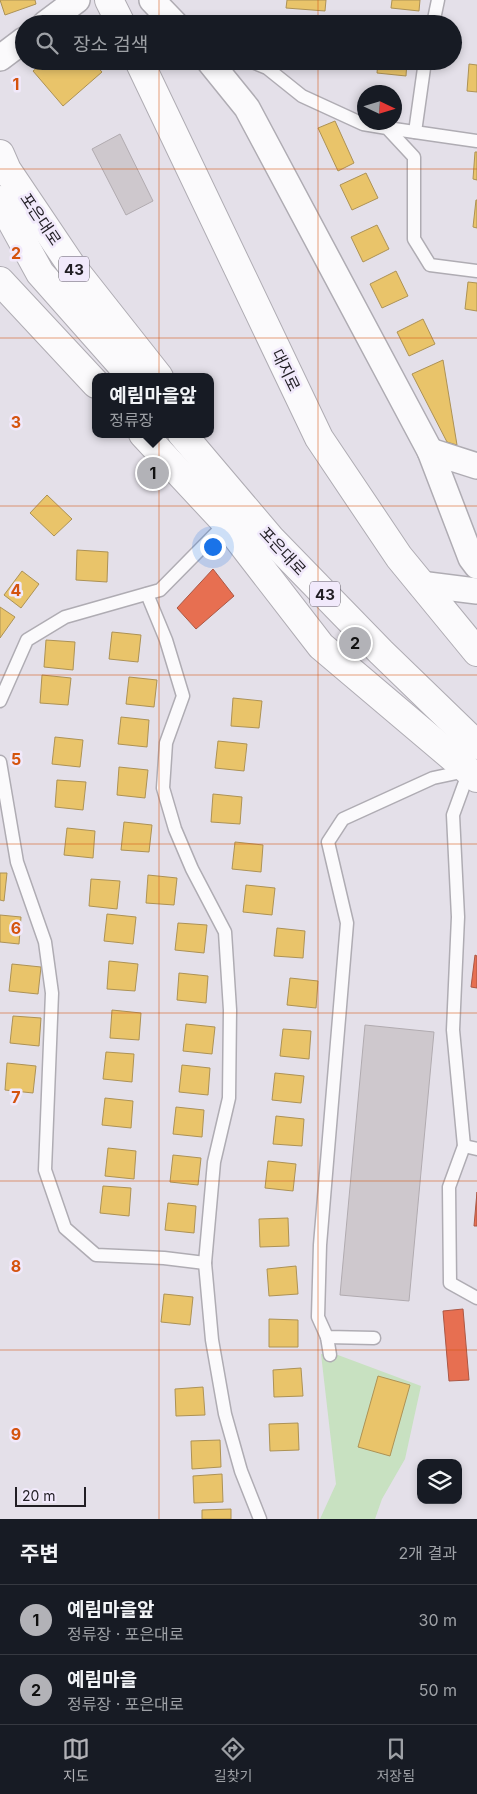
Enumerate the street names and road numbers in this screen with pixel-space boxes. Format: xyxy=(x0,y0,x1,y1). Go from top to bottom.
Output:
street label: 포은대로 xyxy=(16,189,66,249)
road number: 43 xyxy=(59,256,89,282)
street label: 대지로 xyxy=(267,346,305,394)
street label: 포은대로 xyxy=(256,523,311,580)
road number: 43 xyxy=(310,582,340,606)

